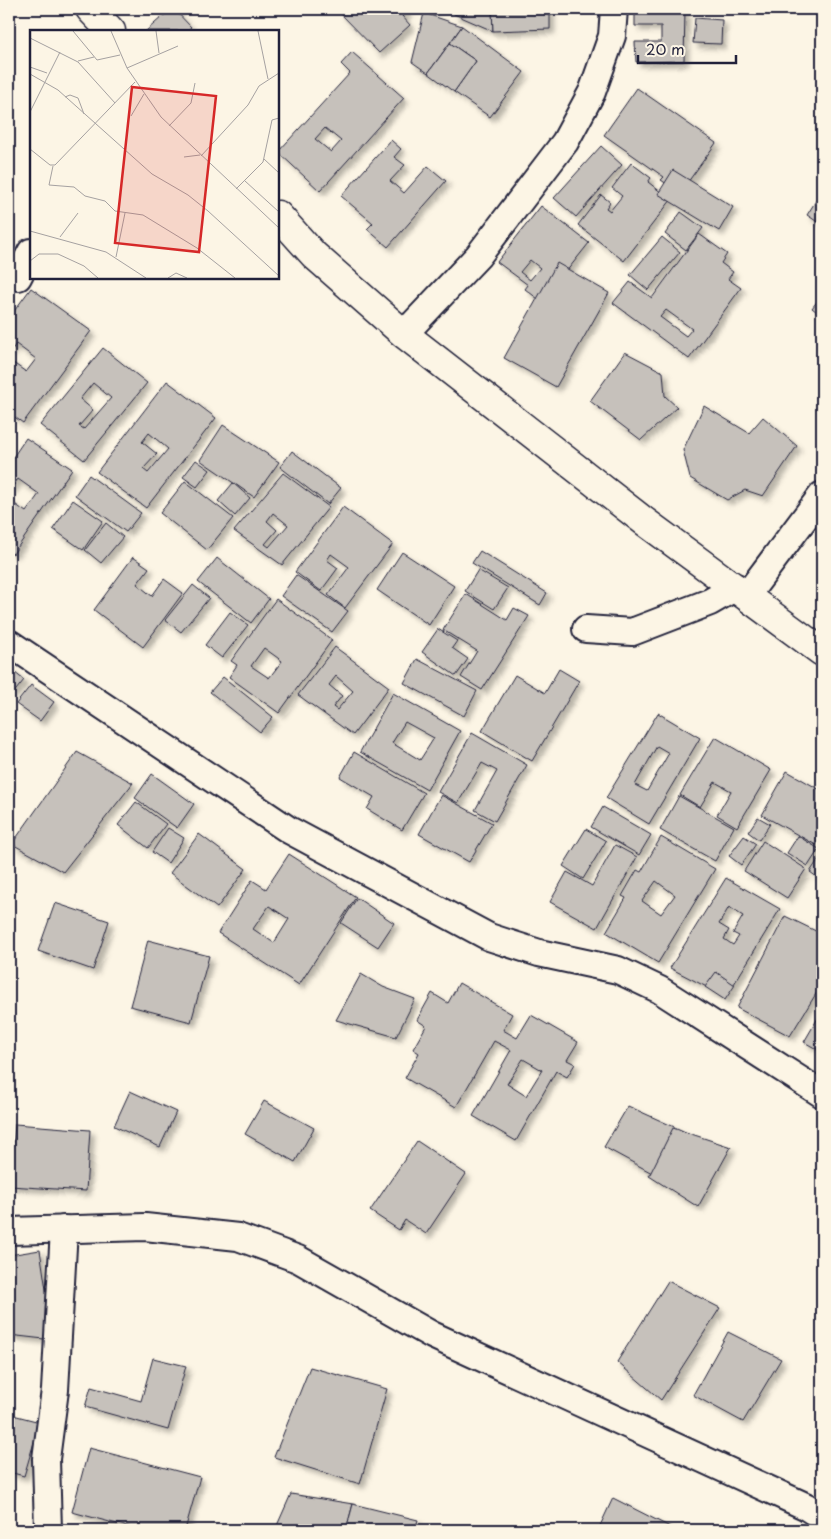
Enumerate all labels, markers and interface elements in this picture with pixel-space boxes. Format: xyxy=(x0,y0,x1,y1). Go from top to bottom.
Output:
inset map xyxy=(30,30,279,279)
scale bar xyxy=(638,32,736,64)
text: 20 m xyxy=(646,37,685,60)

